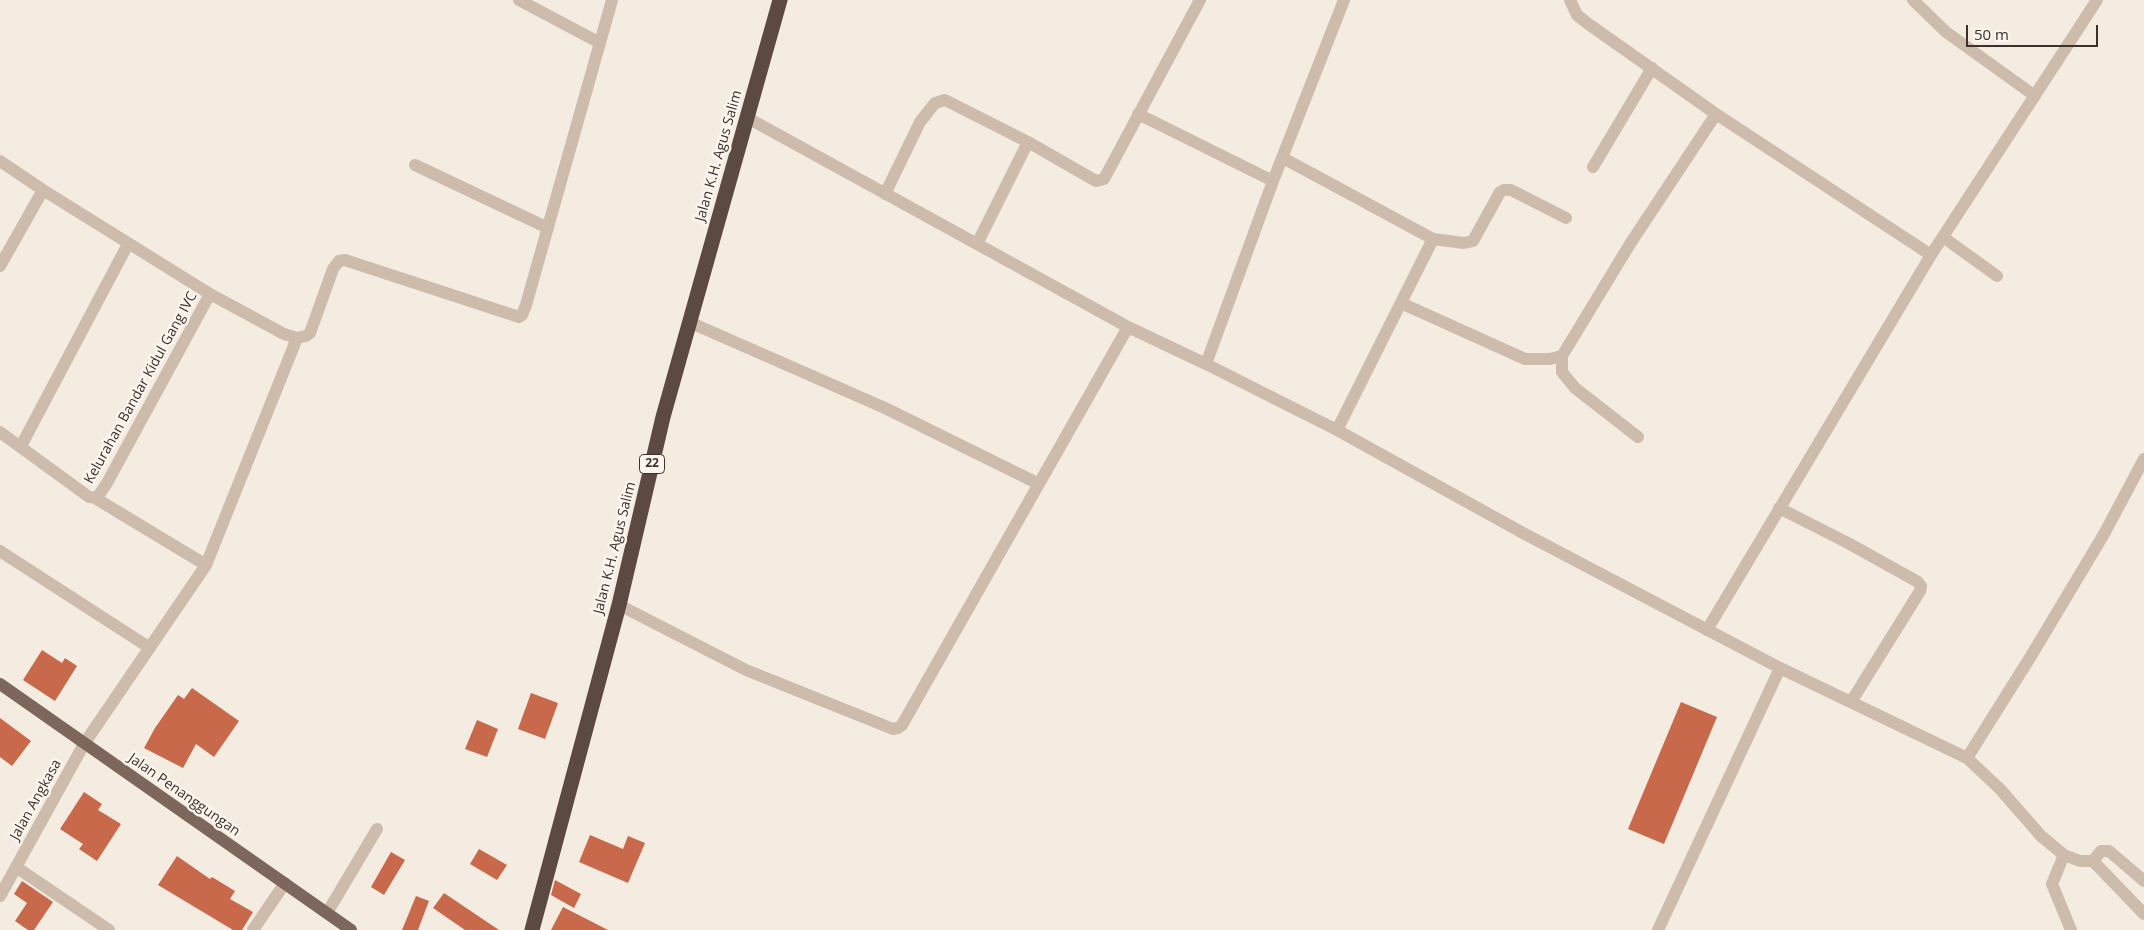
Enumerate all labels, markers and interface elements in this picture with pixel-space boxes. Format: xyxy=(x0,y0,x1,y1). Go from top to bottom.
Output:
scale bar xyxy=(1969,15,2102,47)
text: 50 m xyxy=(1974,24,2009,44)
street label: Jalan K.H. Agus Salim xyxy=(692,88,746,224)
street label: Kelurahan Bandar Kidul Gang IVC xyxy=(81,289,201,487)
road number: 22 xyxy=(640,454,664,474)
street label: Jalan K.H. Agus Salim xyxy=(590,480,640,616)
street label: Jalan Penanggungan xyxy=(125,750,243,840)
street label: Jalan Angkasa xyxy=(7,757,65,843)

